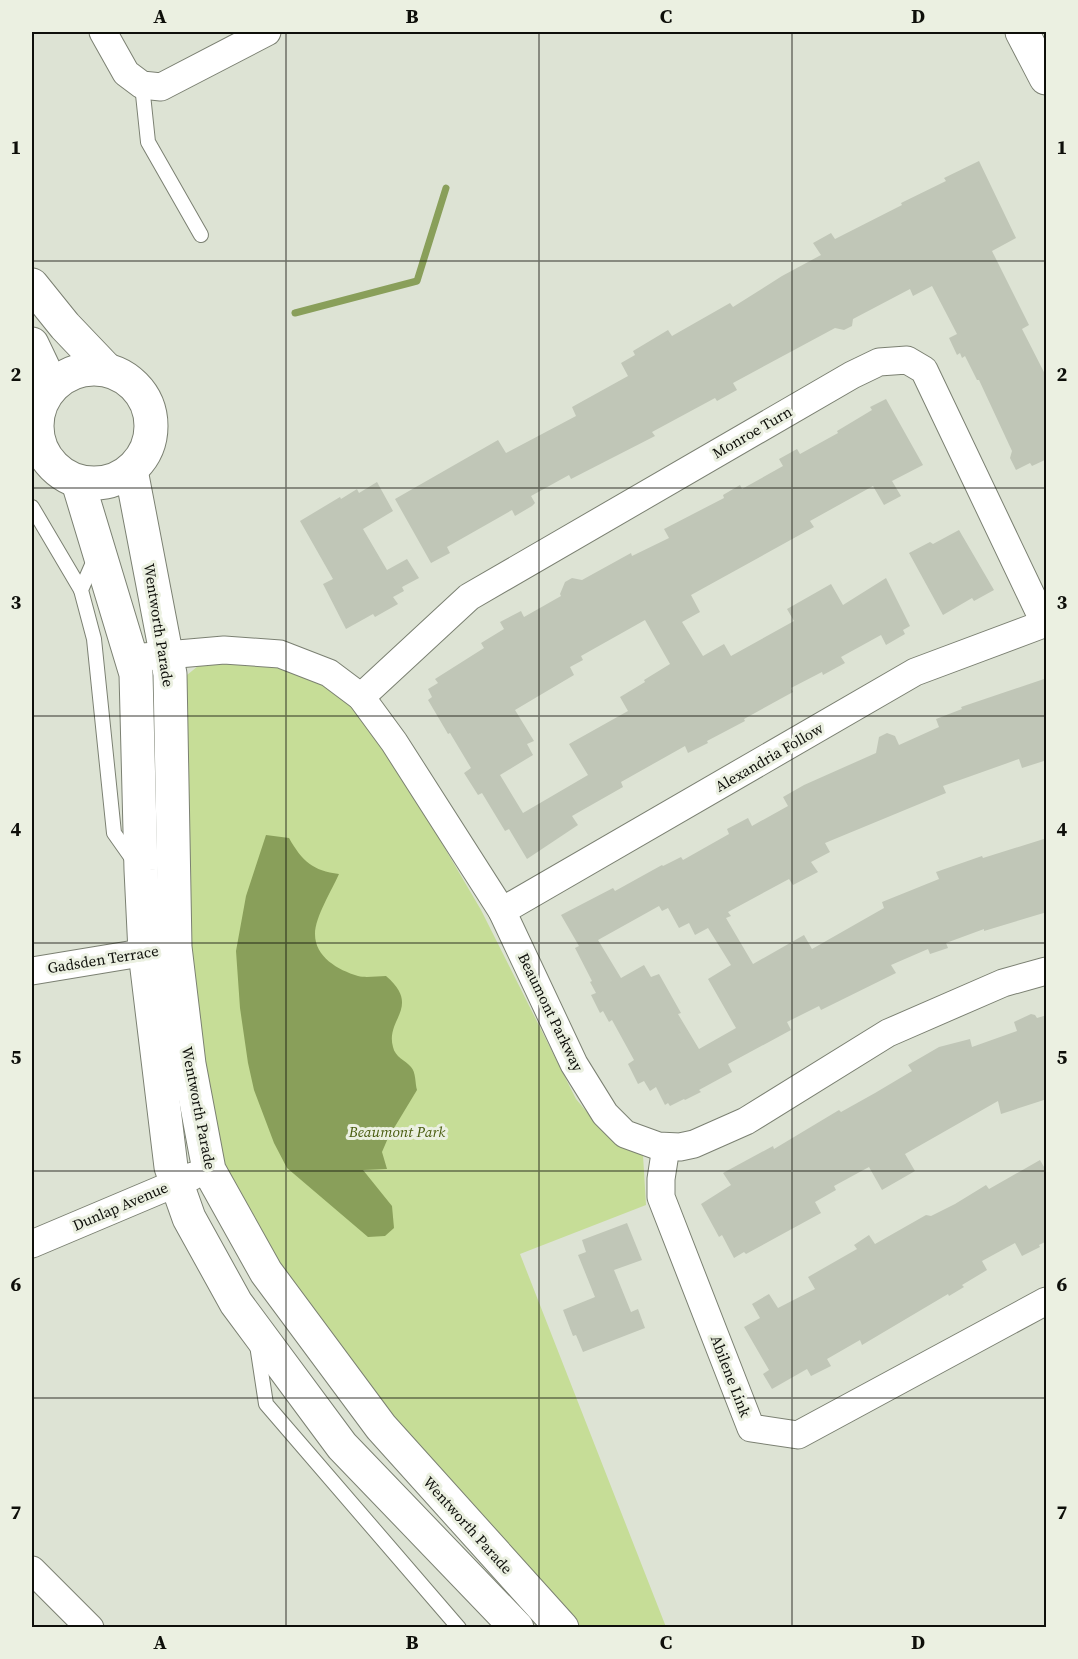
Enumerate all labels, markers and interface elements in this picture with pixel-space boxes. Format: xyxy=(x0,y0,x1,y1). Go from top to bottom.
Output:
text: A xyxy=(153,2,167,30)
text: B xyxy=(405,2,419,30)
text: C xyxy=(660,2,672,30)
text: D xyxy=(911,2,925,30)
text: 1 xyxy=(11,133,21,161)
text: 1 xyxy=(1057,133,1067,161)
text: 2 xyxy=(11,360,22,388)
text: 2 xyxy=(1057,360,1068,388)
street label: Monroe Turn xyxy=(708,401,796,463)
street label: Wentworth Parade xyxy=(139,562,179,689)
text: 3 xyxy=(11,588,22,616)
text: 3 xyxy=(1057,588,1068,616)
street label: Alexandria Follow xyxy=(711,717,827,797)
text: 4 xyxy=(11,815,22,843)
text: 4 xyxy=(1057,815,1068,843)
street label: Gadsden Terrace xyxy=(46,940,160,978)
street label: Beaumont Parkway xyxy=(513,949,589,1075)
text: 5 xyxy=(11,1043,22,1071)
text: 5 xyxy=(1057,1043,1068,1071)
street label: Wentworth Parade xyxy=(177,1045,221,1172)
park label: Beaumont Park xyxy=(348,1121,446,1142)
street label: Dunlap Avenue xyxy=(69,1176,171,1236)
text: 6 xyxy=(11,1270,22,1298)
text: 6 xyxy=(1057,1270,1068,1298)
street label: Abilene Link xyxy=(706,1332,757,1421)
street label: Wentworth Parade xyxy=(418,1472,518,1579)
text: 7 xyxy=(11,1498,22,1526)
text: 7 xyxy=(1057,1498,1068,1526)
text: A xyxy=(153,1628,167,1656)
text: B xyxy=(405,1628,419,1656)
text: C xyxy=(660,1628,672,1656)
text: D xyxy=(911,1628,925,1656)

